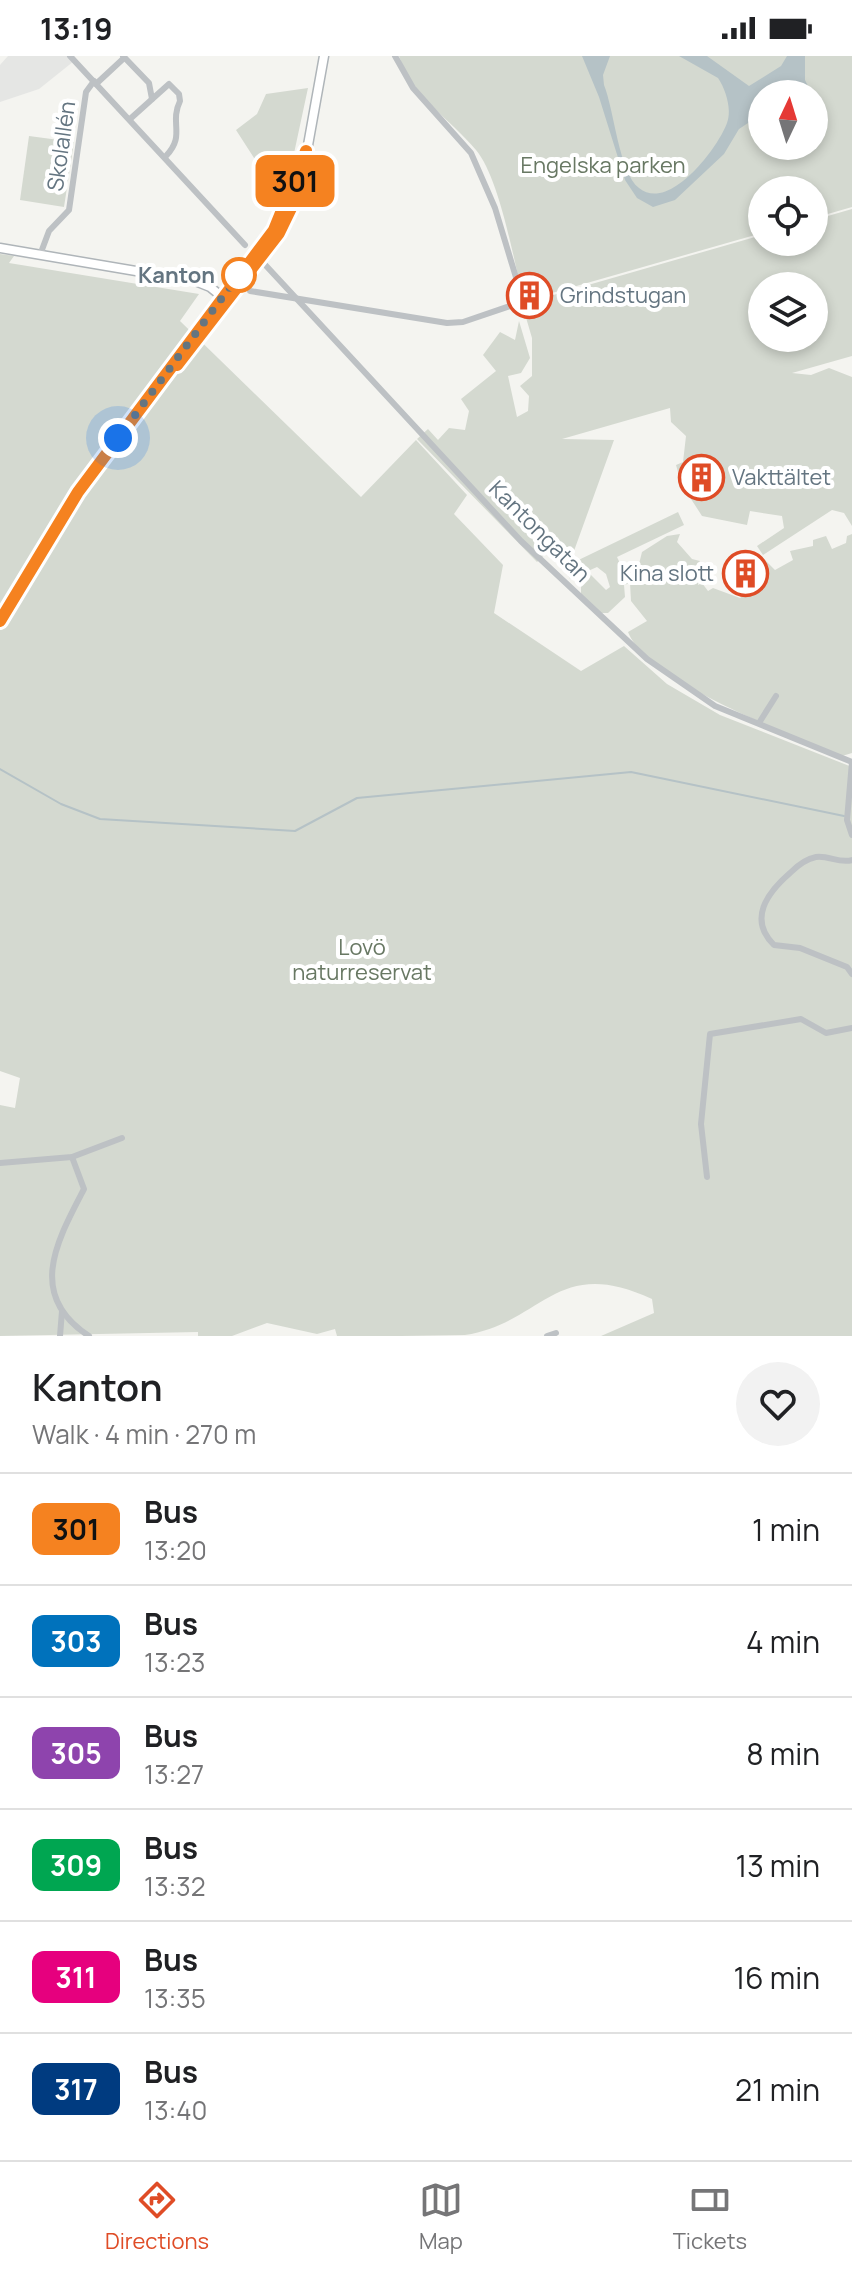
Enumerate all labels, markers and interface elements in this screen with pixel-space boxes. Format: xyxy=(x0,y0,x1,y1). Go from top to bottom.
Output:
text: 13:19 xyxy=(40,8,113,49)
north arrow xyxy=(748,80,828,160)
map controls xyxy=(748,80,828,352)
street label: Skolallén xyxy=(40,99,82,193)
park label: Engelska parken xyxy=(520,150,686,180)
line badge: 301 xyxy=(249,155,341,207)
text: 301 xyxy=(272,162,318,200)
button: locate xyxy=(748,176,828,256)
marker: Kanton xyxy=(222,258,256,292)
place label: Kanton xyxy=(138,260,215,290)
building icon: Grindstugan xyxy=(505,271,553,319)
button: layers xyxy=(748,272,828,352)
place label: Grindstugan xyxy=(560,280,686,310)
your location xyxy=(98,418,138,458)
building icon: Vakttältet xyxy=(677,453,725,501)
place label: Vakttältet xyxy=(732,462,831,492)
street label: Kantongatan xyxy=(483,474,597,588)
building icon: Kina slott xyxy=(721,549,769,597)
place label: Kina slott xyxy=(620,558,714,588)
park label: Lovö naturreservat xyxy=(292,932,432,987)
text: Kanton xyxy=(32,1360,163,1412)
button: heart xyxy=(736,1362,820,1446)
text: Walk · 4 min · 270 m xyxy=(32,1416,256,1452)
text: Bus xyxy=(144,1491,198,1532)
text: 1 min xyxy=(752,1509,820,1550)
text: 301 xyxy=(53,1510,99,1548)
text: 13:20 xyxy=(144,1532,207,1568)
text: Bus xyxy=(144,1603,198,1644)
text: 4 min xyxy=(746,1621,820,1662)
text: 303 xyxy=(51,1622,102,1660)
text: 13:23 xyxy=(144,1644,206,1680)
text: Bus xyxy=(144,1715,198,1756)
text: 8 min xyxy=(746,1733,820,1774)
text: 305 xyxy=(50,1734,102,1772)
text: 13:27 xyxy=(144,1756,204,1792)
text: Bus xyxy=(144,1827,198,1868)
text: 13 min xyxy=(735,1845,820,1886)
text: 309 xyxy=(50,1846,102,1884)
text: 13:32 xyxy=(144,1868,206,1904)
text: Bus xyxy=(144,1939,198,1980)
text: 16 min xyxy=(733,1957,820,1998)
text: 311 xyxy=(56,1958,96,1996)
text: 13:35 xyxy=(144,1980,206,2016)
text: Bus xyxy=(144,2051,198,2092)
text: 21 min xyxy=(735,2069,820,2110)
text: 317 xyxy=(54,2070,98,2108)
text: 13:40 xyxy=(144,2092,207,2128)
tab: Directions xyxy=(105,2178,209,2256)
tab: Map xyxy=(419,2178,463,2256)
tab: Tickets xyxy=(673,2178,747,2256)

